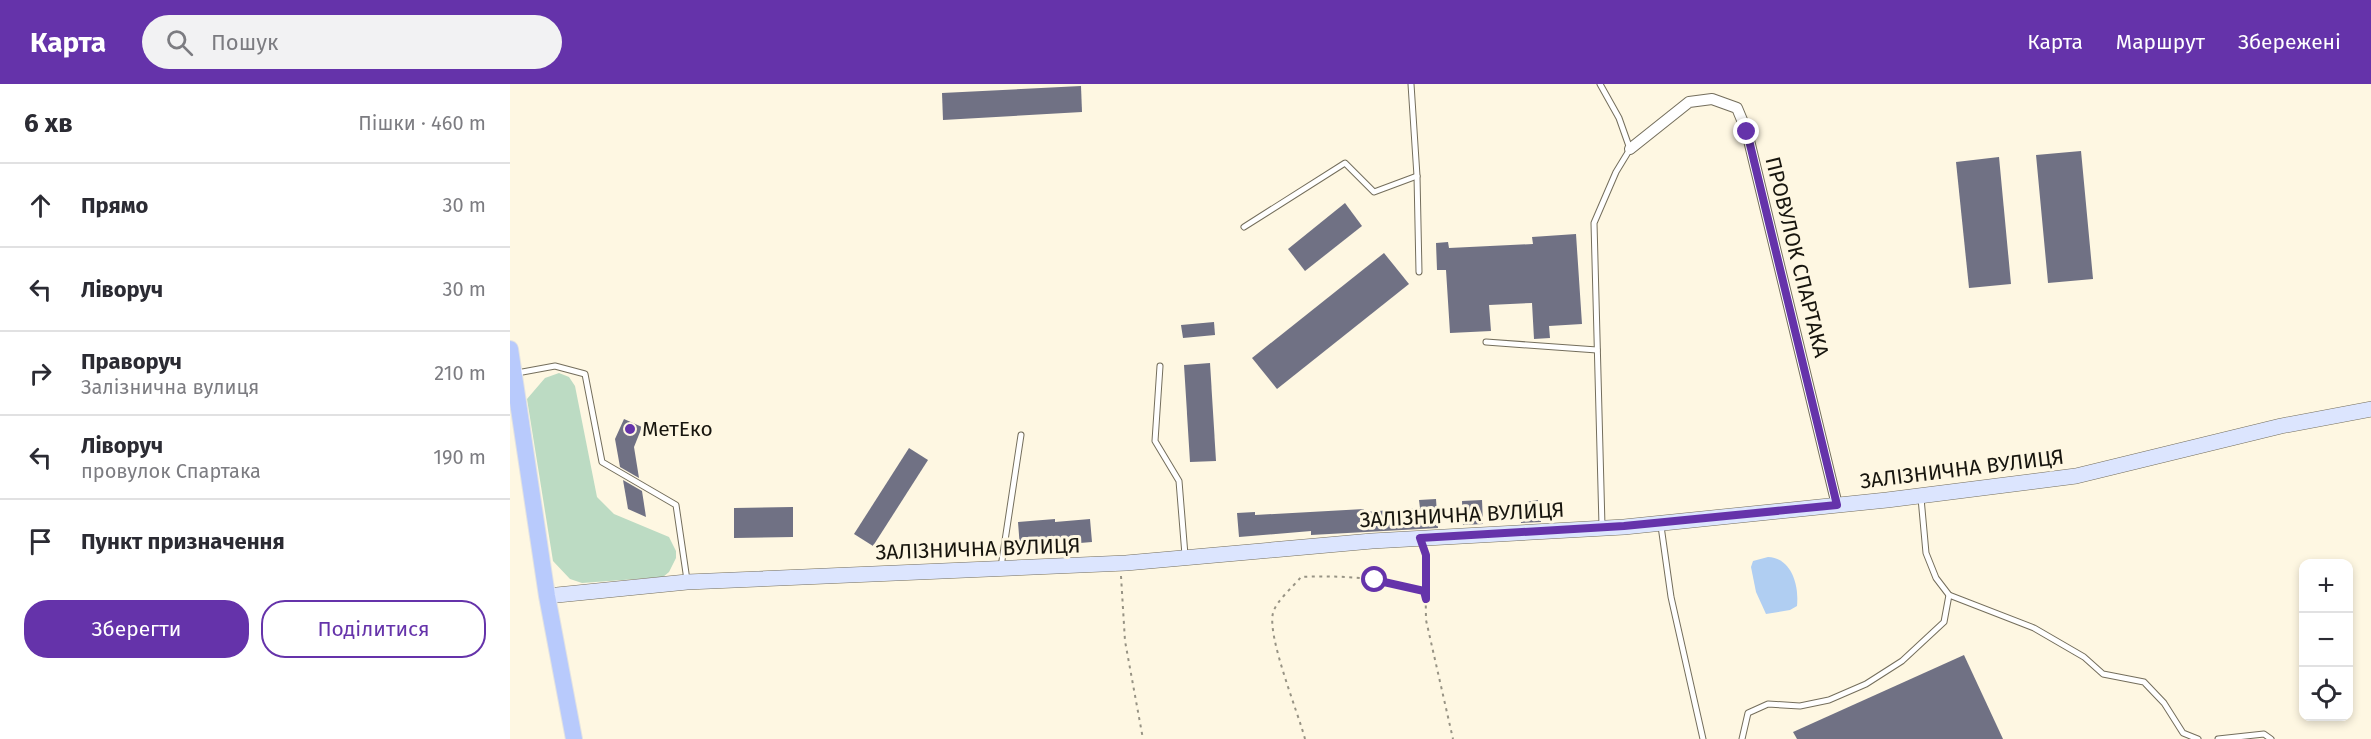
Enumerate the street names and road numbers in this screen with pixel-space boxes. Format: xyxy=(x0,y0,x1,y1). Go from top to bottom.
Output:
street label: ПРОВУЛОК СПАРТАКА xyxy=(1759,154,1835,360)
street label: ЗАЛІЗНИЧНА ВУЛИЦЯ xyxy=(1859,444,2065,494)
street label: ЗАЛІЗНИЧНА ВУЛИЦЯ xyxy=(1359,497,1565,533)
street label: ЗАЛІЗНИЧНА ВУЛИЦЯ xyxy=(875,532,1081,566)

